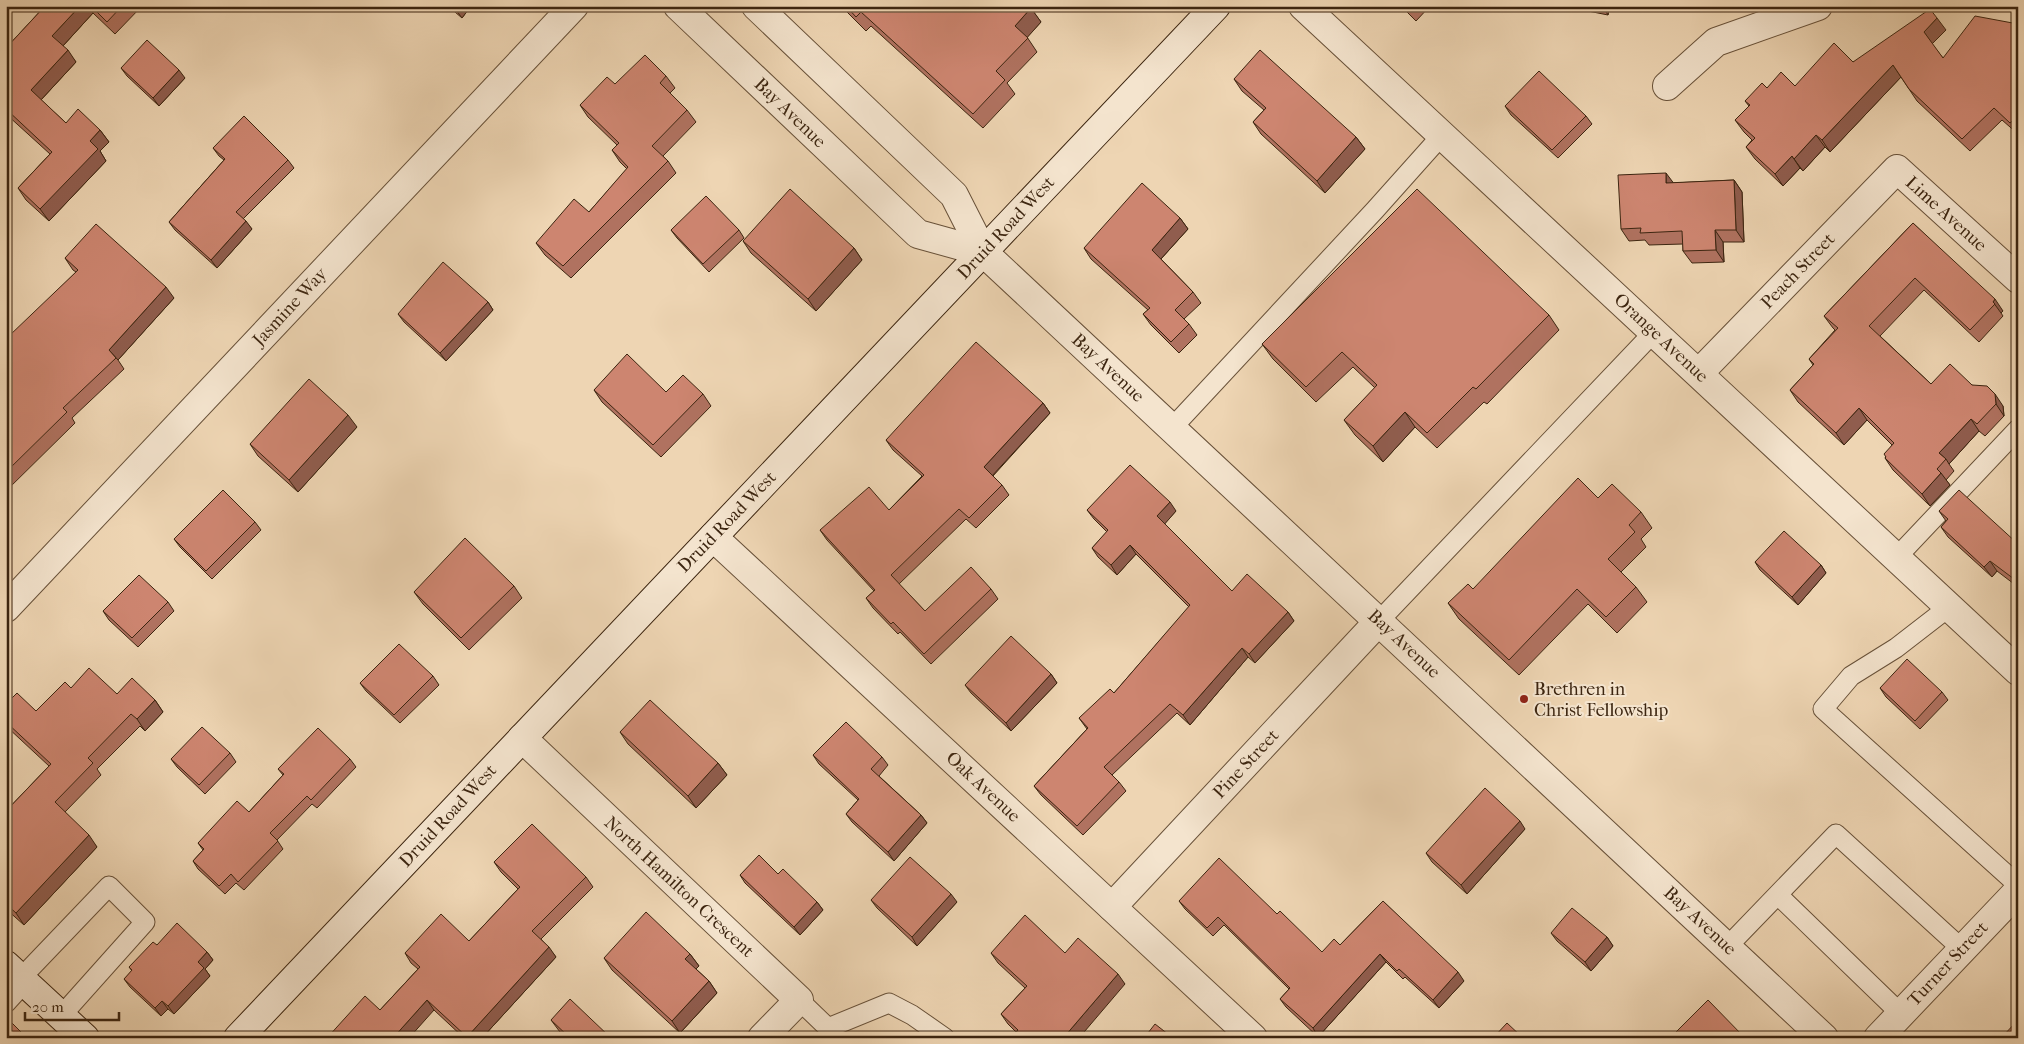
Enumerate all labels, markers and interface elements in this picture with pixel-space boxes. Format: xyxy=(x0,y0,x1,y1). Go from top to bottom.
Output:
street label: Bay Avenue xyxy=(750,74,830,152)
street label: Druid Road West xyxy=(953,172,1059,284)
street label: Lime Avenue xyxy=(1901,172,1991,256)
street label: Peach Street xyxy=(1757,228,1840,313)
street label: Jasmine Way xyxy=(247,263,332,352)
street label: Orange Avenue xyxy=(1610,289,1713,387)
street label: Bay Avenue xyxy=(1067,329,1149,407)
street label: Druid Road West xyxy=(673,467,781,577)
street label: Bay Avenue xyxy=(1363,605,1445,683)
place label: Brethren in Christ Fellowship xyxy=(1534,679,1669,721)
marker: Brethren in Christ Fellowship xyxy=(1518,693,1530,705)
street label: Pine Street xyxy=(1209,725,1284,803)
street label: Oak Avenue xyxy=(942,747,1025,827)
street label: Druid Road West xyxy=(395,760,501,872)
street label: North Hamilton Crescent xyxy=(600,812,758,962)
street label: Bay Avenue xyxy=(1659,882,1741,960)
street label: Turner Street xyxy=(1904,917,1993,1011)
scale bar xyxy=(25,989,119,1021)
text: 20 m xyxy=(32,998,64,1016)

